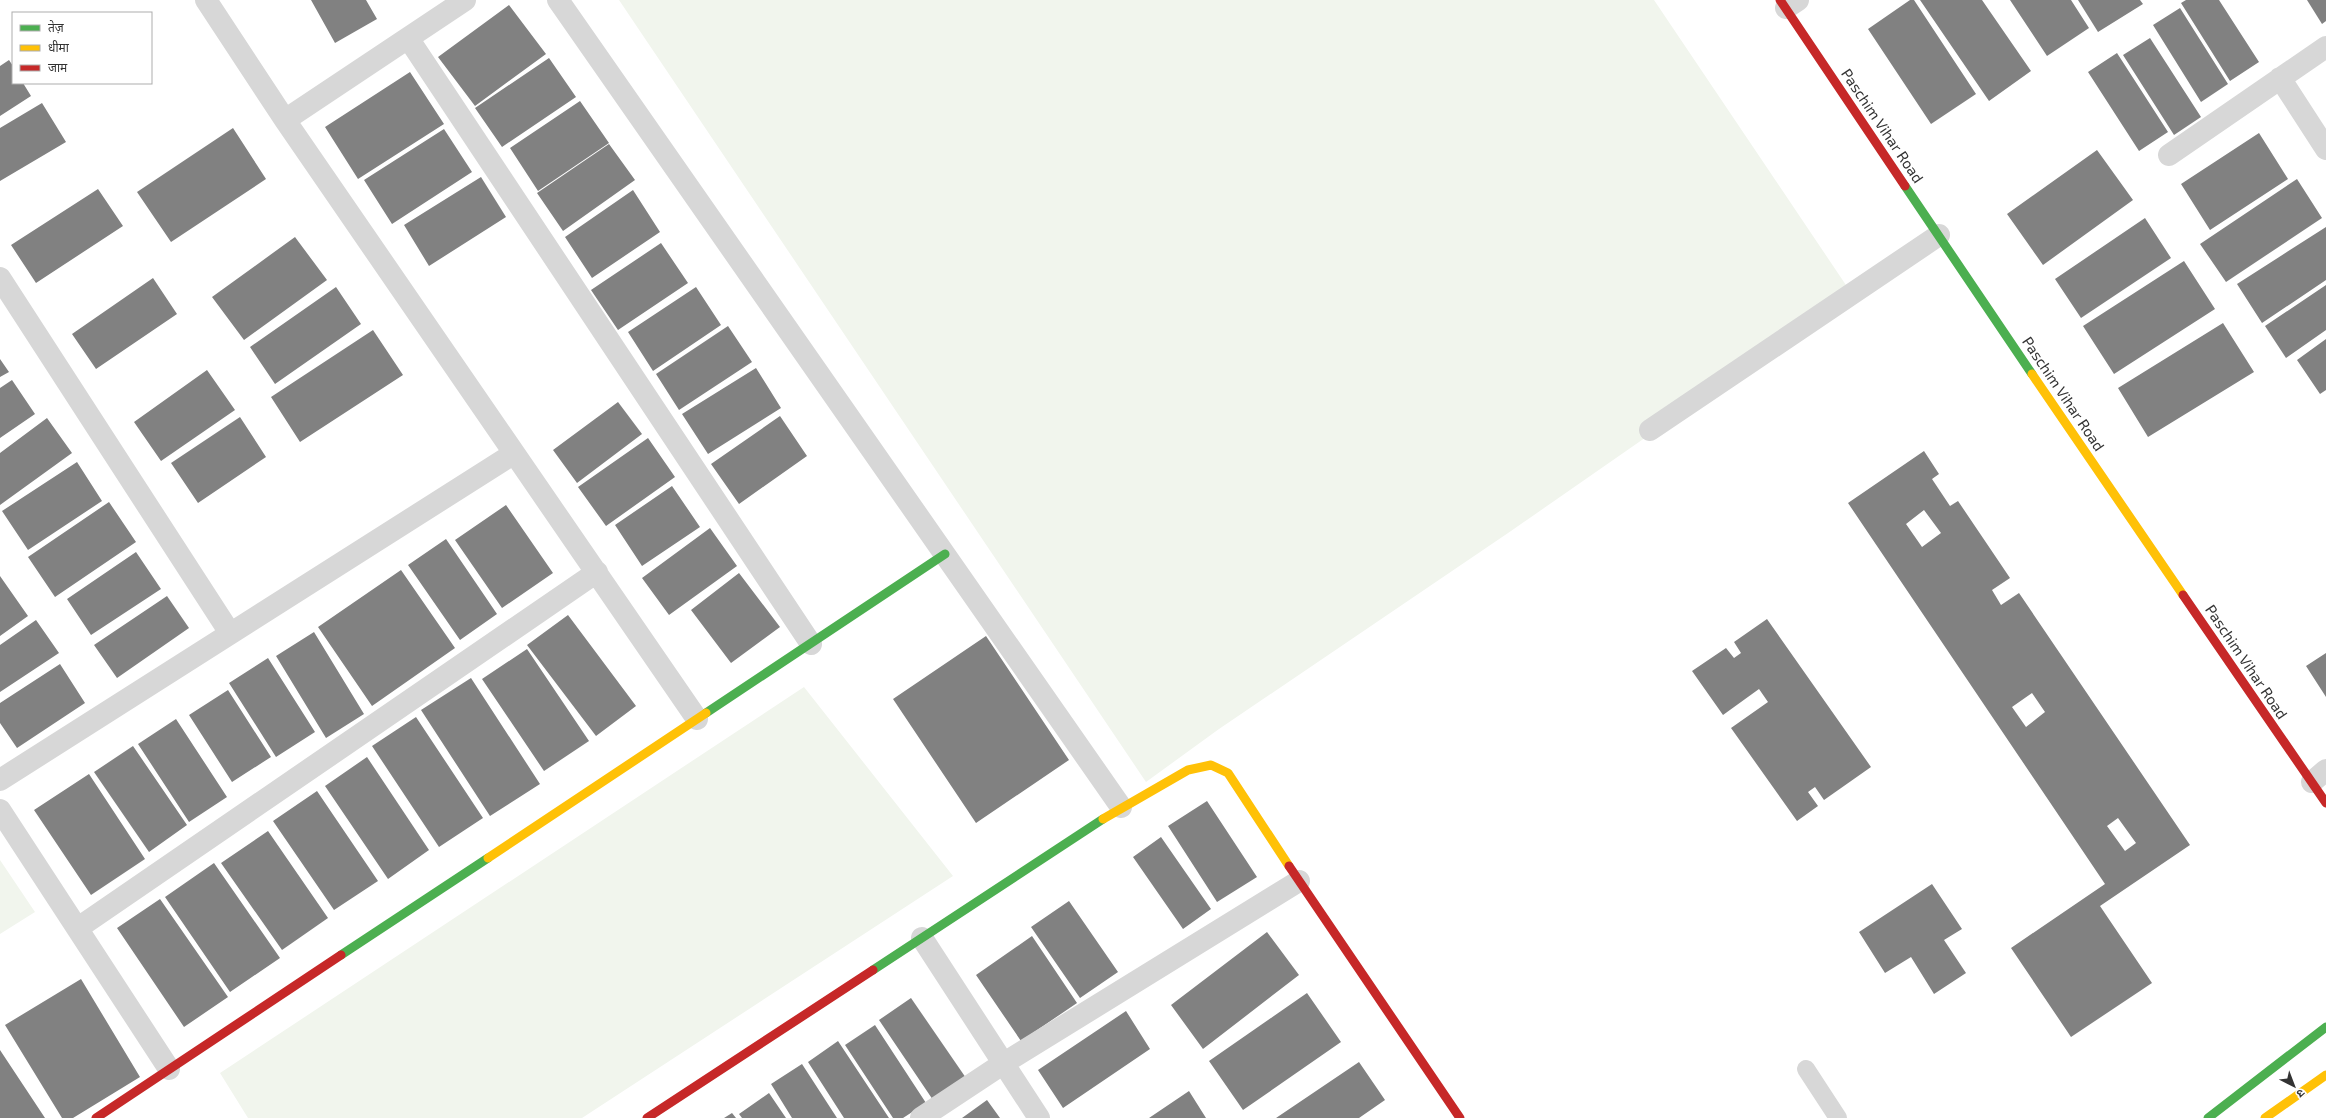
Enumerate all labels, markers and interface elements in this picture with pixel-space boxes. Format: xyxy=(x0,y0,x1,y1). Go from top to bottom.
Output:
legend xyxy=(12,12,152,84)
text: तेज़ xyxy=(48,20,65,34)
text: धीमा xyxy=(48,40,70,54)
text: जाम xyxy=(48,60,68,74)
street label: Paschim Vihar Road xyxy=(1838,65,1928,186)
street label: Paschim Vihar Road xyxy=(2019,333,2109,454)
street label: Paschim Vihar Road xyxy=(2202,601,2292,722)
north arrow xyxy=(2274,1066,2314,1106)
text: उ xyxy=(2294,1087,2308,1101)

